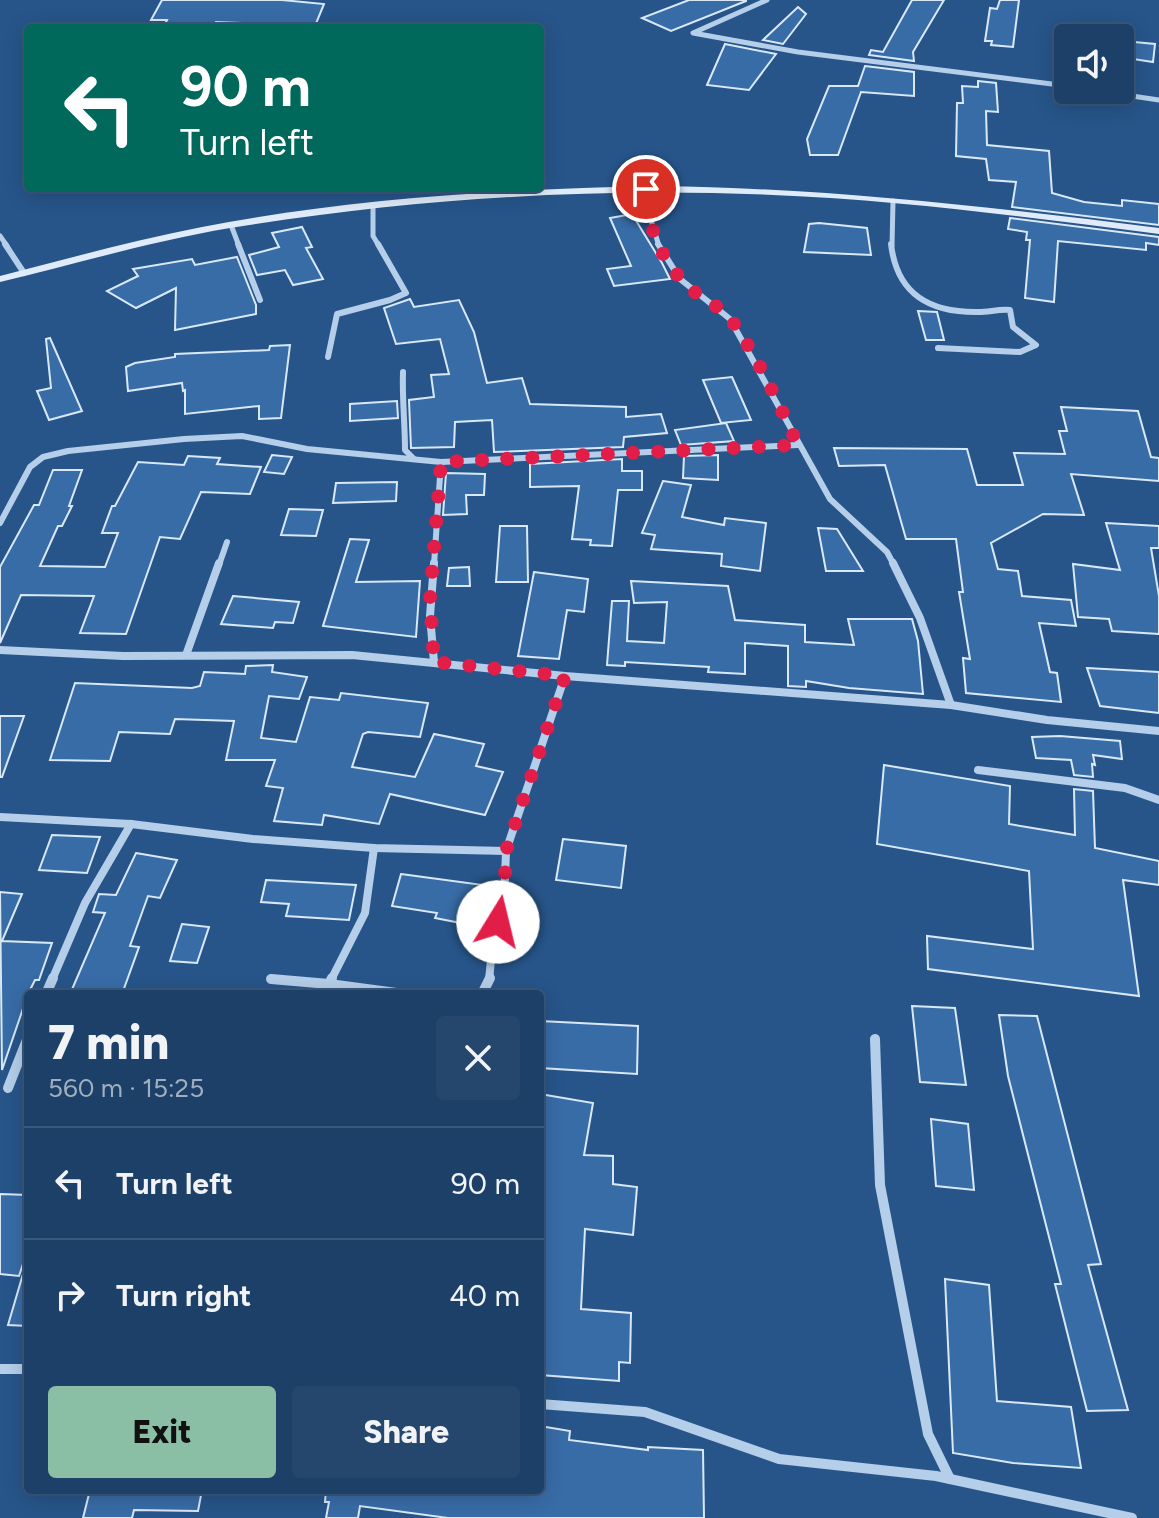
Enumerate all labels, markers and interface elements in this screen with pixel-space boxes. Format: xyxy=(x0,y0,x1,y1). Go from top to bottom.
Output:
map controls xyxy=(1054,24,1134,104)
button: sound xyxy=(1054,24,1134,104)
text: 90 m xyxy=(180,53,311,120)
icon: left xyxy=(48,56,152,160)
text: Turn left xyxy=(180,121,314,164)
pin xyxy=(612,155,680,223)
icon: arrive xyxy=(624,167,668,211)
position arrow xyxy=(456,880,540,964)
text: 7 min xyxy=(48,1013,169,1071)
button: close xyxy=(436,1016,520,1100)
text: 560 m · 15:25 xyxy=(48,1072,204,1104)
icon: left xyxy=(48,1161,92,1205)
text: Turn left xyxy=(116,1165,233,1202)
text: 90 m xyxy=(451,1165,520,1202)
icon: right xyxy=(48,1273,92,1317)
text: Turn right xyxy=(116,1277,251,1314)
text: 40 m xyxy=(449,1277,520,1314)
button: Exit xyxy=(48,1386,276,1478)
button: Share xyxy=(292,1386,520,1478)

